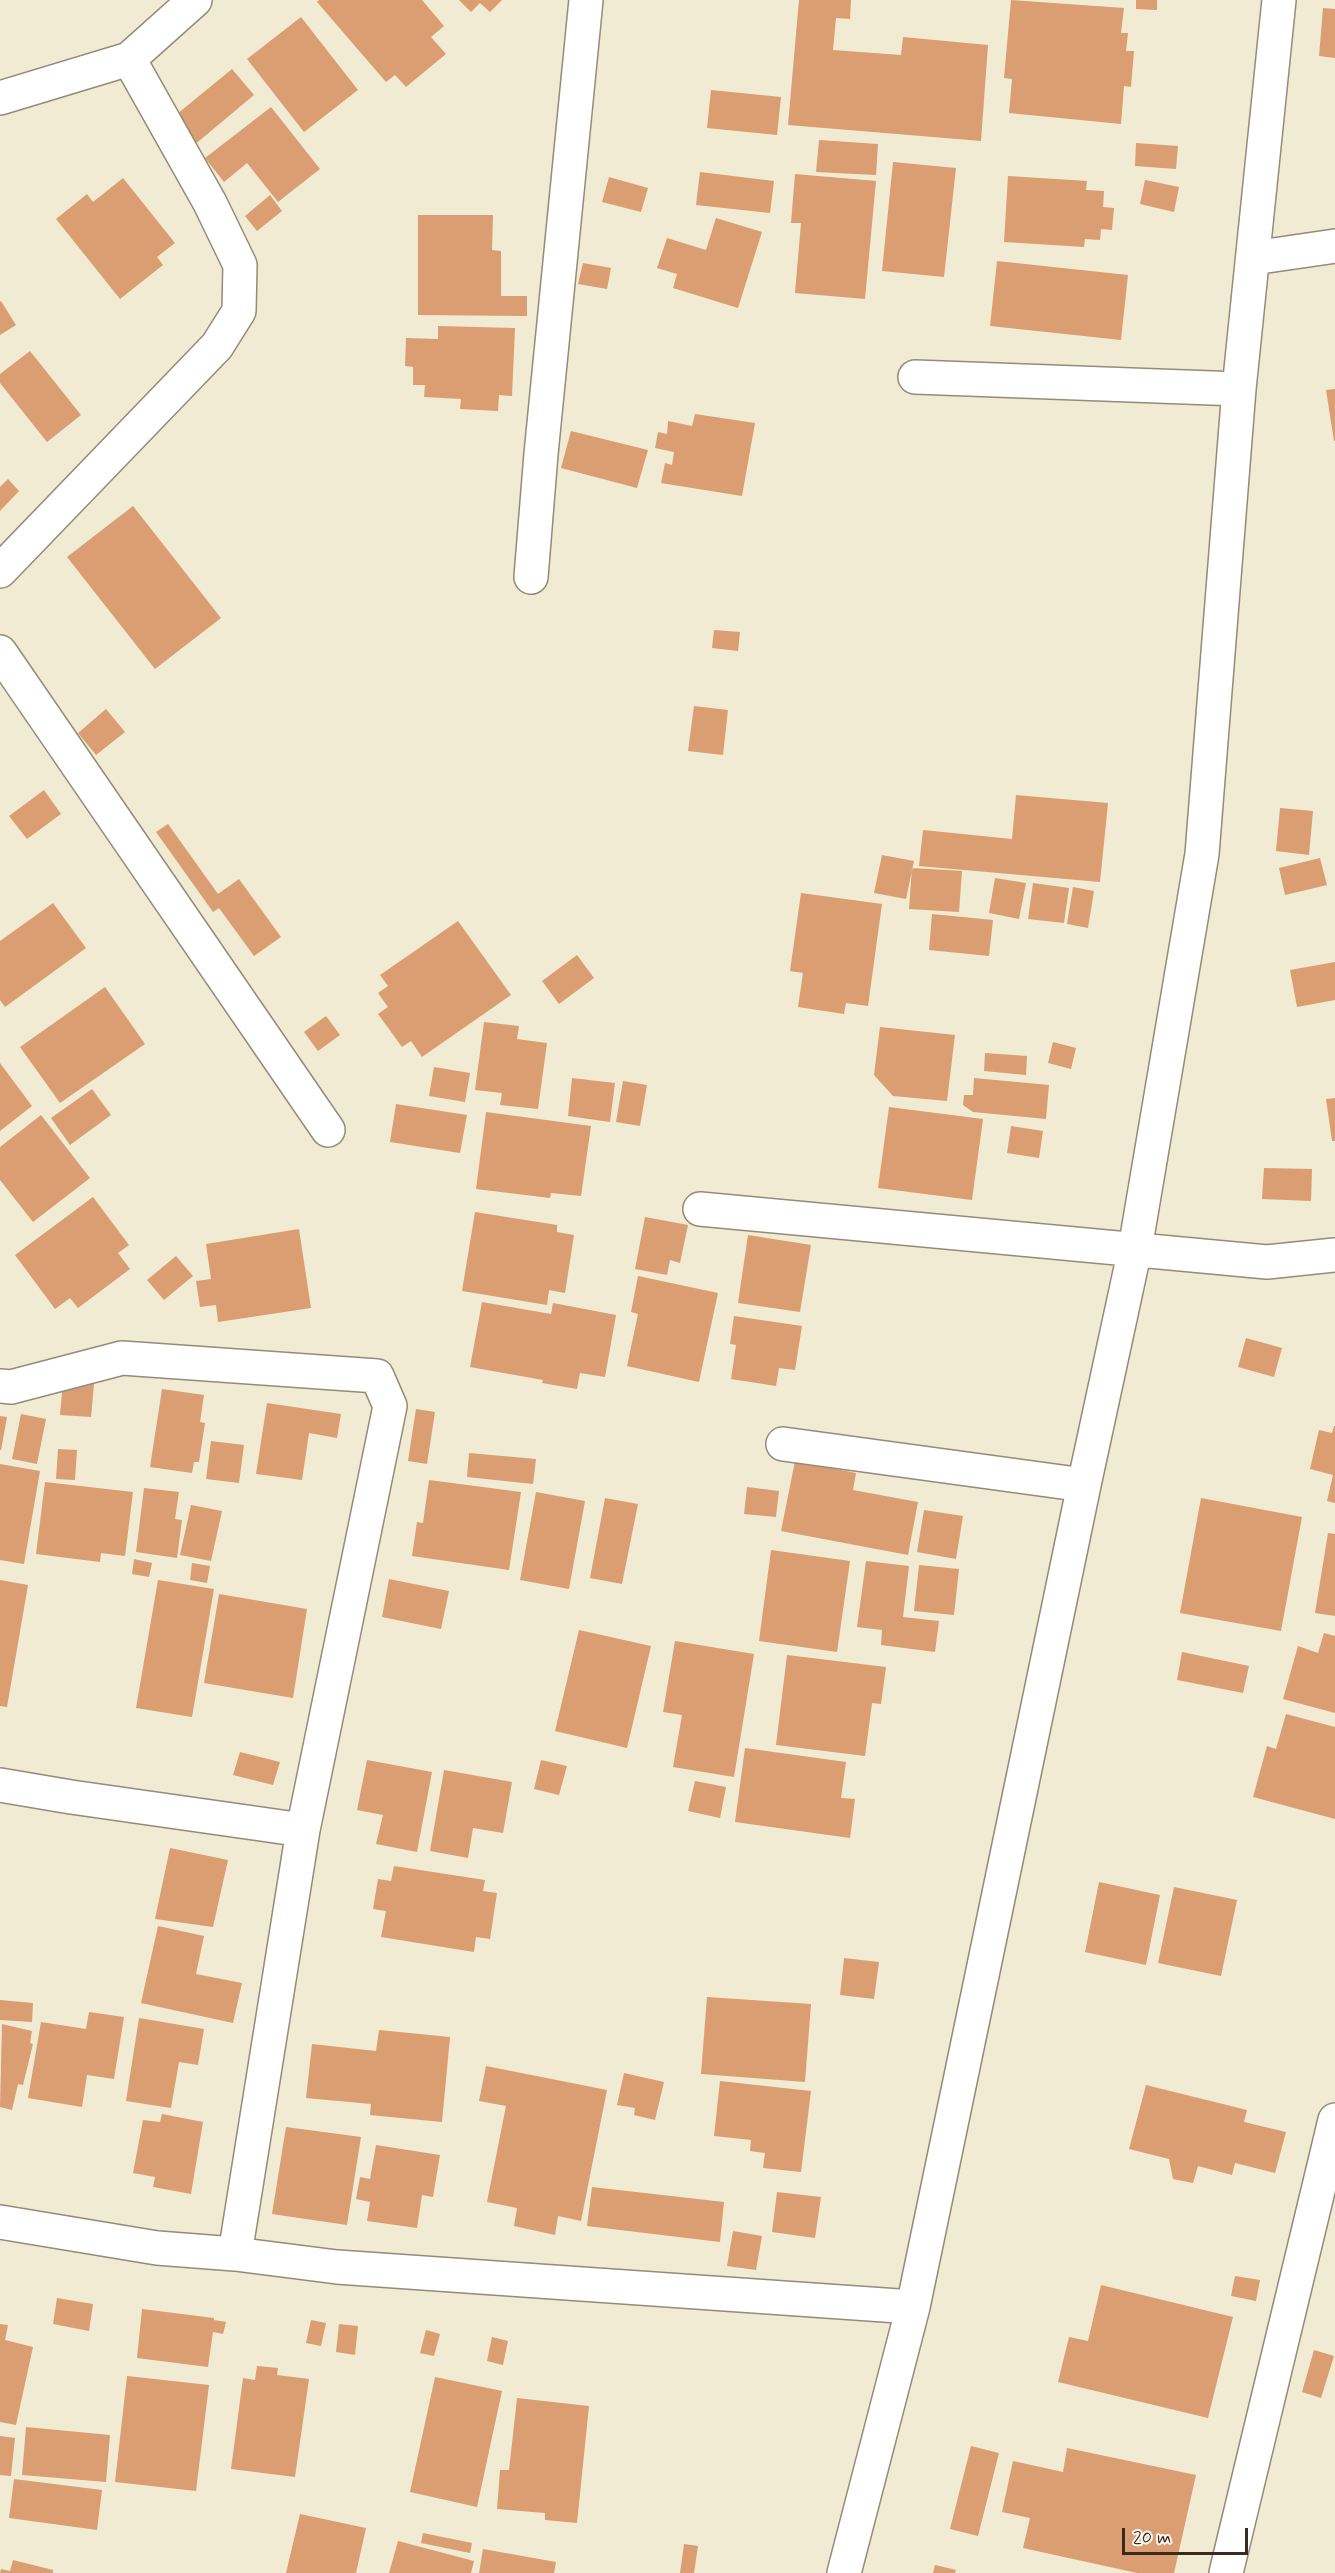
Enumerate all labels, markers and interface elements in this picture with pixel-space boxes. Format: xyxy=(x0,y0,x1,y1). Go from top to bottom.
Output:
scale bar xyxy=(1125,2516,1251,2554)
text: 20 m xyxy=(1133,2526,1171,2550)

